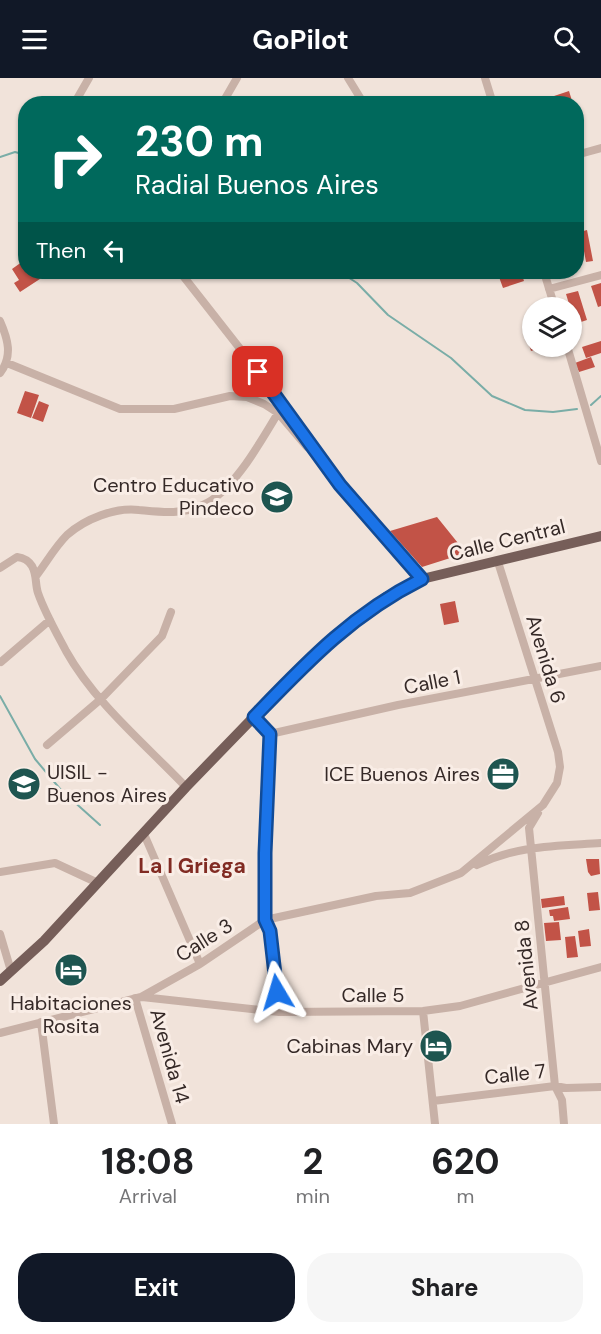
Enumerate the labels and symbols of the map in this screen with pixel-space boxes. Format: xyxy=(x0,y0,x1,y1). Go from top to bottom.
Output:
pin xyxy=(232,346,283,397)
place label: Centro Educativo Pindeco xyxy=(93,472,254,521)
school or university icon: Centro Educativo Pindeco xyxy=(259,479,295,515)
street label: Calle Central xyxy=(446,513,568,567)
street label: Avenida 6 xyxy=(520,612,572,706)
street label: Calle 1 xyxy=(402,664,462,700)
office icon: ICE Buenos Aires xyxy=(485,756,521,792)
place label: UISIL - Buenos Aires xyxy=(47,759,167,808)
place label: ICE Buenos Aires xyxy=(324,761,480,787)
school or university icon: UISIL - Buenos Aires xyxy=(6,766,42,802)
district label: La I Griega xyxy=(138,852,246,880)
street label: Calle 3 xyxy=(171,912,237,968)
street label: Avenida 8 xyxy=(508,918,544,1012)
hotel icon: Habitaciones Rosita xyxy=(53,952,89,988)
position arrow xyxy=(245,960,309,1024)
street label: Calle 5 xyxy=(341,982,405,1008)
place label: Habitaciones Rosita xyxy=(10,990,132,1039)
street label: Avenida 14 xyxy=(144,1006,196,1106)
hotel icon: Cabinas Mary xyxy=(418,1028,454,1064)
place label: Cabinas Mary xyxy=(287,1033,413,1059)
street label: Calle 7 xyxy=(483,1058,547,1090)

